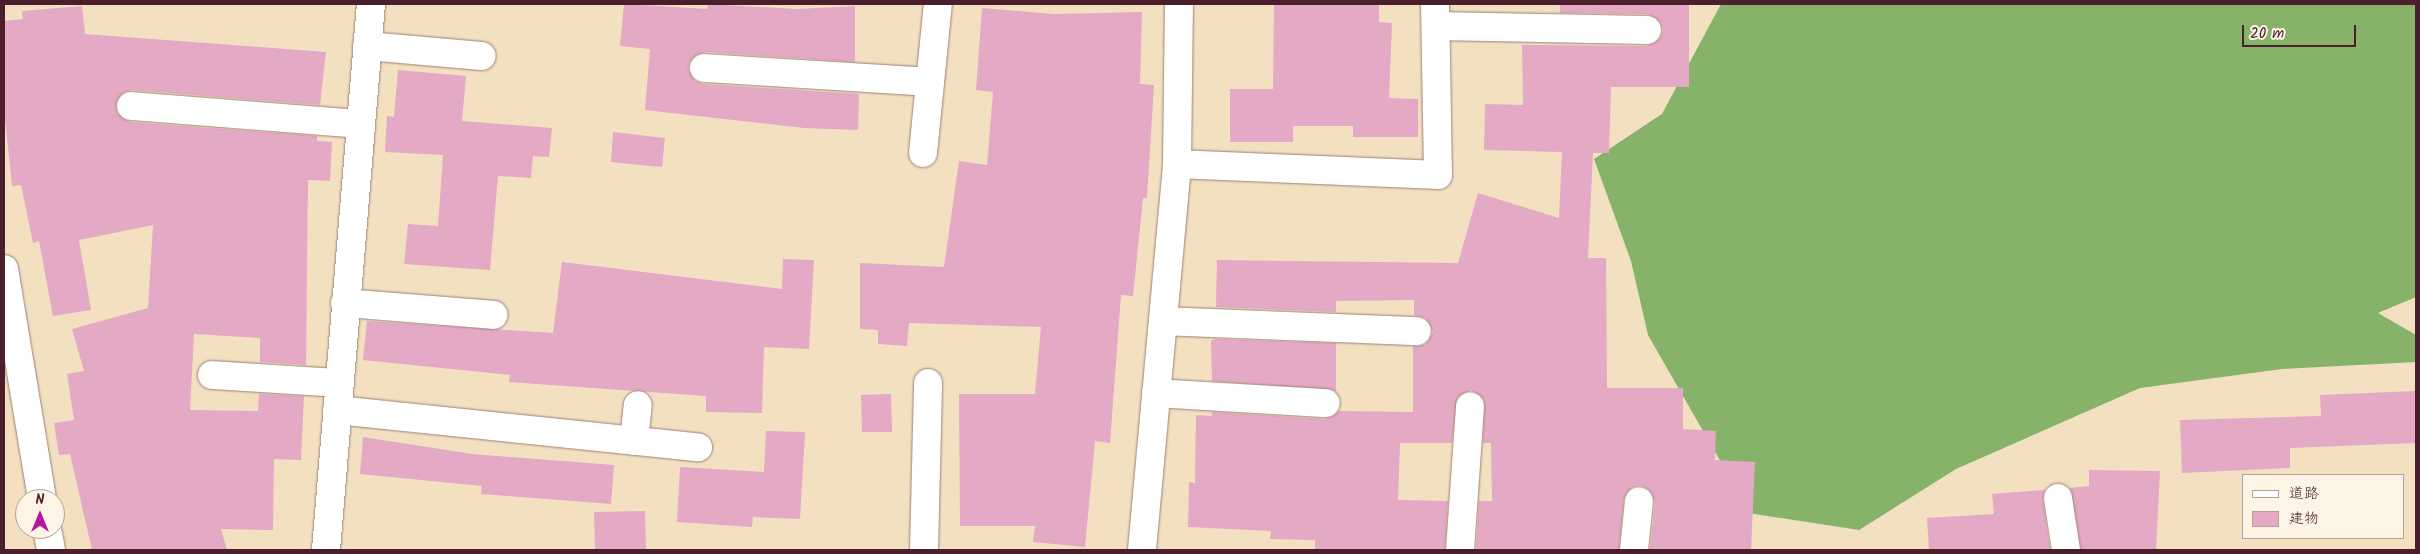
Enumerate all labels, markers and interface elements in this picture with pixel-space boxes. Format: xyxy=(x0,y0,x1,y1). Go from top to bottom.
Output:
scale bar xyxy=(2245,15,2359,47)
text: 20 m xyxy=(2250,22,2284,46)
legend xyxy=(2242,474,2405,539)
text: 道路 xyxy=(2289,482,2319,506)
north arrow xyxy=(15,489,65,539)
text: N xyxy=(36,489,44,511)
text: 建物 xyxy=(2289,507,2319,531)

